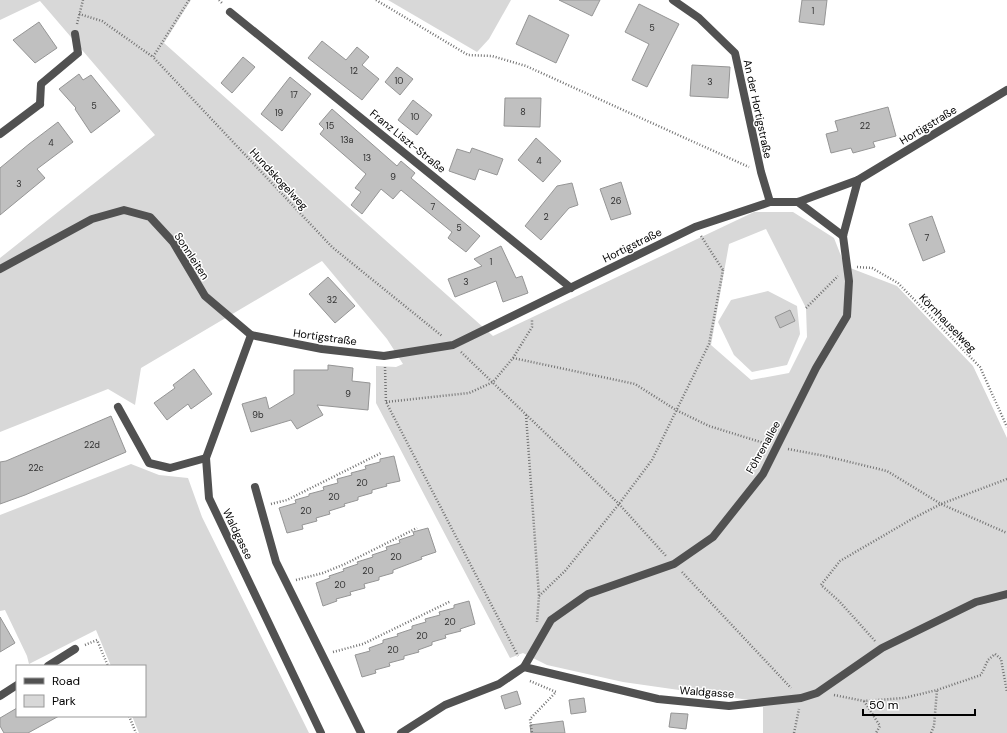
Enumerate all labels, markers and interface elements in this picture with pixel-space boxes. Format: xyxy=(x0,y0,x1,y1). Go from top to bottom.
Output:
house number: 1 xyxy=(812,5,815,17)
house number: 5 xyxy=(649,22,655,34)
street label: An der Hortigstraße xyxy=(741,58,775,160)
house number: 12 xyxy=(350,65,358,77)
house number: 10 xyxy=(395,75,403,87)
house number: 3 xyxy=(707,76,713,88)
house number: 17 xyxy=(290,89,298,101)
house number: 5 xyxy=(91,100,97,112)
street label: Hortigstraße xyxy=(897,102,959,148)
street label: Franz Liszt-Straße xyxy=(367,106,449,176)
house number: 8 xyxy=(520,106,526,118)
house number: 19 xyxy=(275,107,284,119)
house number: 10 xyxy=(411,111,419,123)
house number: 15 xyxy=(326,120,334,132)
house number: 22 xyxy=(860,120,870,132)
house number: 13a xyxy=(340,134,354,146)
house number: 4 xyxy=(48,137,54,149)
street label: Hundskogelweg xyxy=(247,145,311,213)
house number: 13 xyxy=(363,152,371,164)
house number: 4 xyxy=(536,155,542,167)
house number: 9 xyxy=(390,171,396,183)
house number: 3 xyxy=(16,178,22,190)
house number: 26 xyxy=(611,195,622,207)
house number: 7 xyxy=(431,201,436,213)
house number: 2 xyxy=(543,211,549,223)
house number: 5 xyxy=(456,222,462,234)
street label: Hortigstraße xyxy=(600,225,664,265)
street label: Sonnleiten xyxy=(172,230,212,282)
house number: 7 xyxy=(925,232,930,244)
house number: 1 xyxy=(490,256,493,268)
house number: 3 xyxy=(463,276,469,288)
street label: Körnhauselweg xyxy=(916,291,980,355)
house number: 32 xyxy=(327,294,337,306)
street label: Hortigstraße xyxy=(292,326,358,348)
house number: 9 xyxy=(345,388,351,400)
house number: 9b xyxy=(252,409,264,421)
street label: Föhrenallee xyxy=(743,418,783,476)
house number: 22d xyxy=(84,439,100,451)
house number: 22c xyxy=(28,462,44,474)
house number: 20 xyxy=(356,477,368,489)
house number: 20 xyxy=(328,491,340,503)
house number: 20 xyxy=(300,505,312,517)
street label: Waldgasse xyxy=(220,506,256,562)
house number: 20 xyxy=(390,551,402,563)
house number: 20 xyxy=(362,565,374,577)
house number: 20 xyxy=(334,579,346,591)
house number: 20 xyxy=(444,616,456,628)
house number: 20 xyxy=(416,630,428,642)
house number: 20 xyxy=(387,644,399,656)
legend xyxy=(16,665,146,717)
text: Road xyxy=(52,673,80,689)
street label: Waldgasse xyxy=(679,683,735,701)
scale bar xyxy=(863,691,975,717)
text: Park xyxy=(52,693,76,709)
text: 50 m xyxy=(869,697,898,713)

